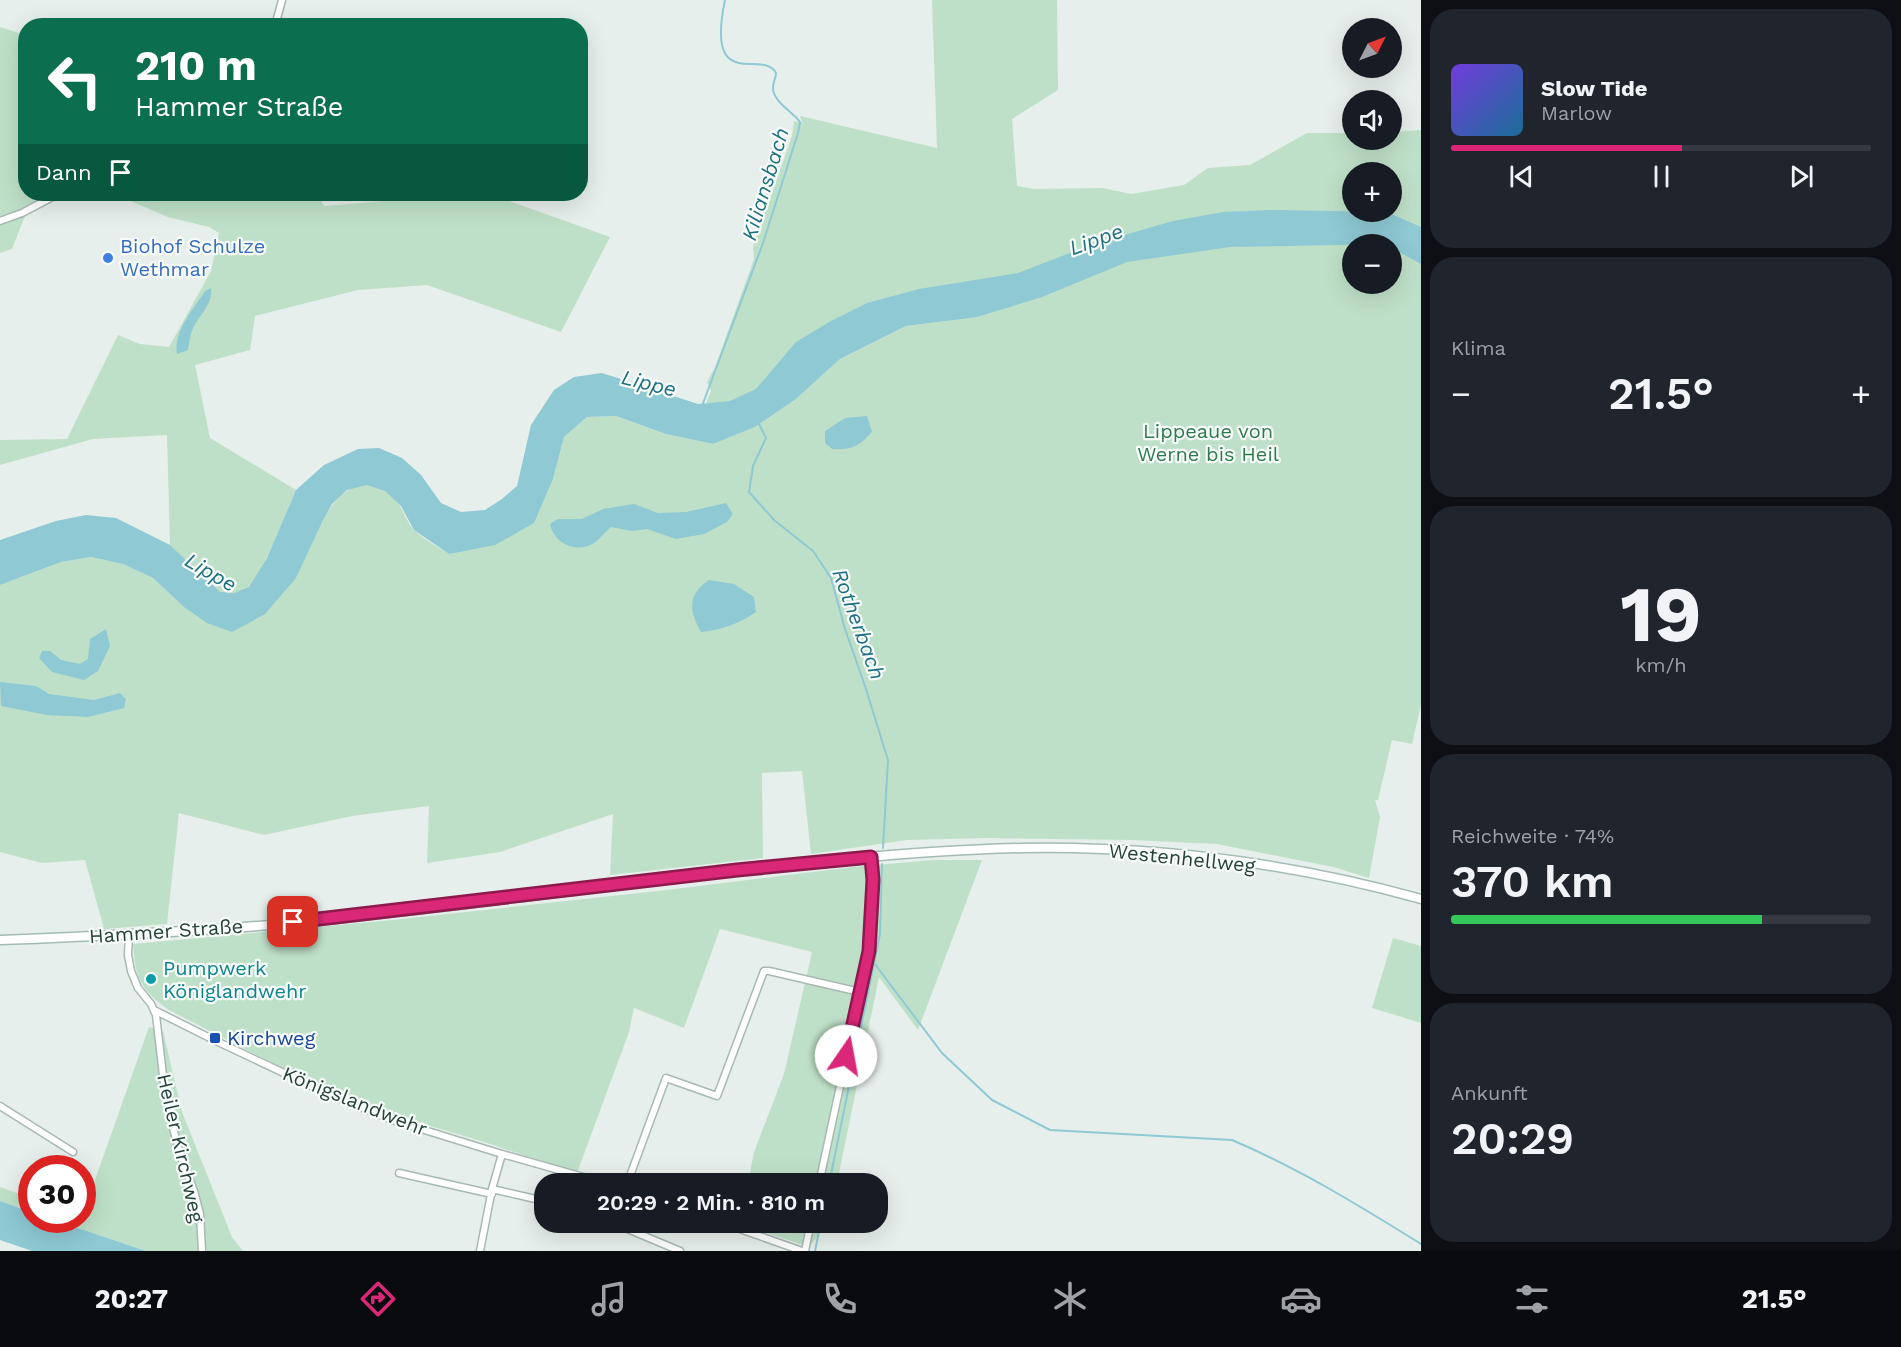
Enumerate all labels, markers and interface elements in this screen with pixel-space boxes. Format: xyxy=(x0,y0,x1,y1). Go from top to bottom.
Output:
north arrow xyxy=(1342,18,1402,78)
map controls xyxy=(1342,18,1402,294)
text: 210 m xyxy=(135,41,257,90)
icon: left xyxy=(36,42,114,120)
text: Slow Tide xyxy=(1541,76,1648,101)
button: sound xyxy=(1342,90,1402,150)
text: Hammer Straße xyxy=(135,91,343,123)
text: Marlow xyxy=(1541,101,1612,125)
water label: Kiliansbach xyxy=(736,125,794,243)
icon: arrive xyxy=(104,156,137,189)
text: Dann xyxy=(36,160,92,185)
icon: previous xyxy=(1505,160,1538,193)
icon: pause xyxy=(1645,160,1678,193)
icon: next xyxy=(1785,160,1818,193)
button: + xyxy=(1342,162,1402,222)
water label: Lippe xyxy=(1066,218,1126,260)
place label: Biohof Schulze Wethmar xyxy=(120,234,265,281)
button: − xyxy=(1342,234,1402,294)
marker: Biohof Schulze Wethmar xyxy=(101,251,115,265)
text: Klima xyxy=(1451,336,1506,360)
water label: Lippe xyxy=(619,364,679,402)
text: 21.5° xyxy=(1608,367,1714,420)
text: − xyxy=(1451,374,1471,413)
text: + xyxy=(1851,374,1871,413)
park label: Lippeaue von Werne bis Heil xyxy=(1137,419,1279,466)
water label: Lippe xyxy=(181,547,241,597)
water label: Rotherbach xyxy=(827,565,891,683)
text: 19 xyxy=(1620,568,1702,660)
text: km/h xyxy=(1635,653,1687,677)
text: Reichweite · 74% xyxy=(1451,824,1614,848)
street label: Westenhellweg xyxy=(1107,838,1257,878)
text: 370 km xyxy=(1451,855,1614,908)
pin xyxy=(267,896,318,947)
icon: arrive xyxy=(276,905,309,938)
street label: Hammer Straße xyxy=(88,914,244,948)
place label: Pumpwerk Königlandwehr xyxy=(163,956,306,1003)
marker: Pumpwerk Königlandwehr xyxy=(144,972,158,986)
position arrow xyxy=(814,1024,878,1088)
place label: Kirchweg xyxy=(227,1026,316,1050)
marker: Kirchweg xyxy=(208,1031,222,1045)
street label: Königslandwehr xyxy=(279,1061,431,1141)
street label: Heiler Kirchweg xyxy=(152,1071,210,1225)
text: Ankunft xyxy=(1451,1081,1528,1105)
text: 20:29 xyxy=(1451,1112,1574,1165)
speed limit sign: 30 xyxy=(18,1155,96,1233)
text: 20:29 · 2 Min. · 810 m xyxy=(597,1190,825,1215)
icon: directions xyxy=(357,1278,399,1320)
icon: music xyxy=(588,1278,630,1320)
icon: phone xyxy=(819,1278,861,1320)
icon: climate xyxy=(1049,1278,1091,1320)
icon: car xyxy=(1280,1278,1322,1320)
icon: filters xyxy=(1511,1278,1553,1320)
text: 20:27 xyxy=(94,1283,168,1315)
text: 21.5° xyxy=(1742,1283,1807,1315)

